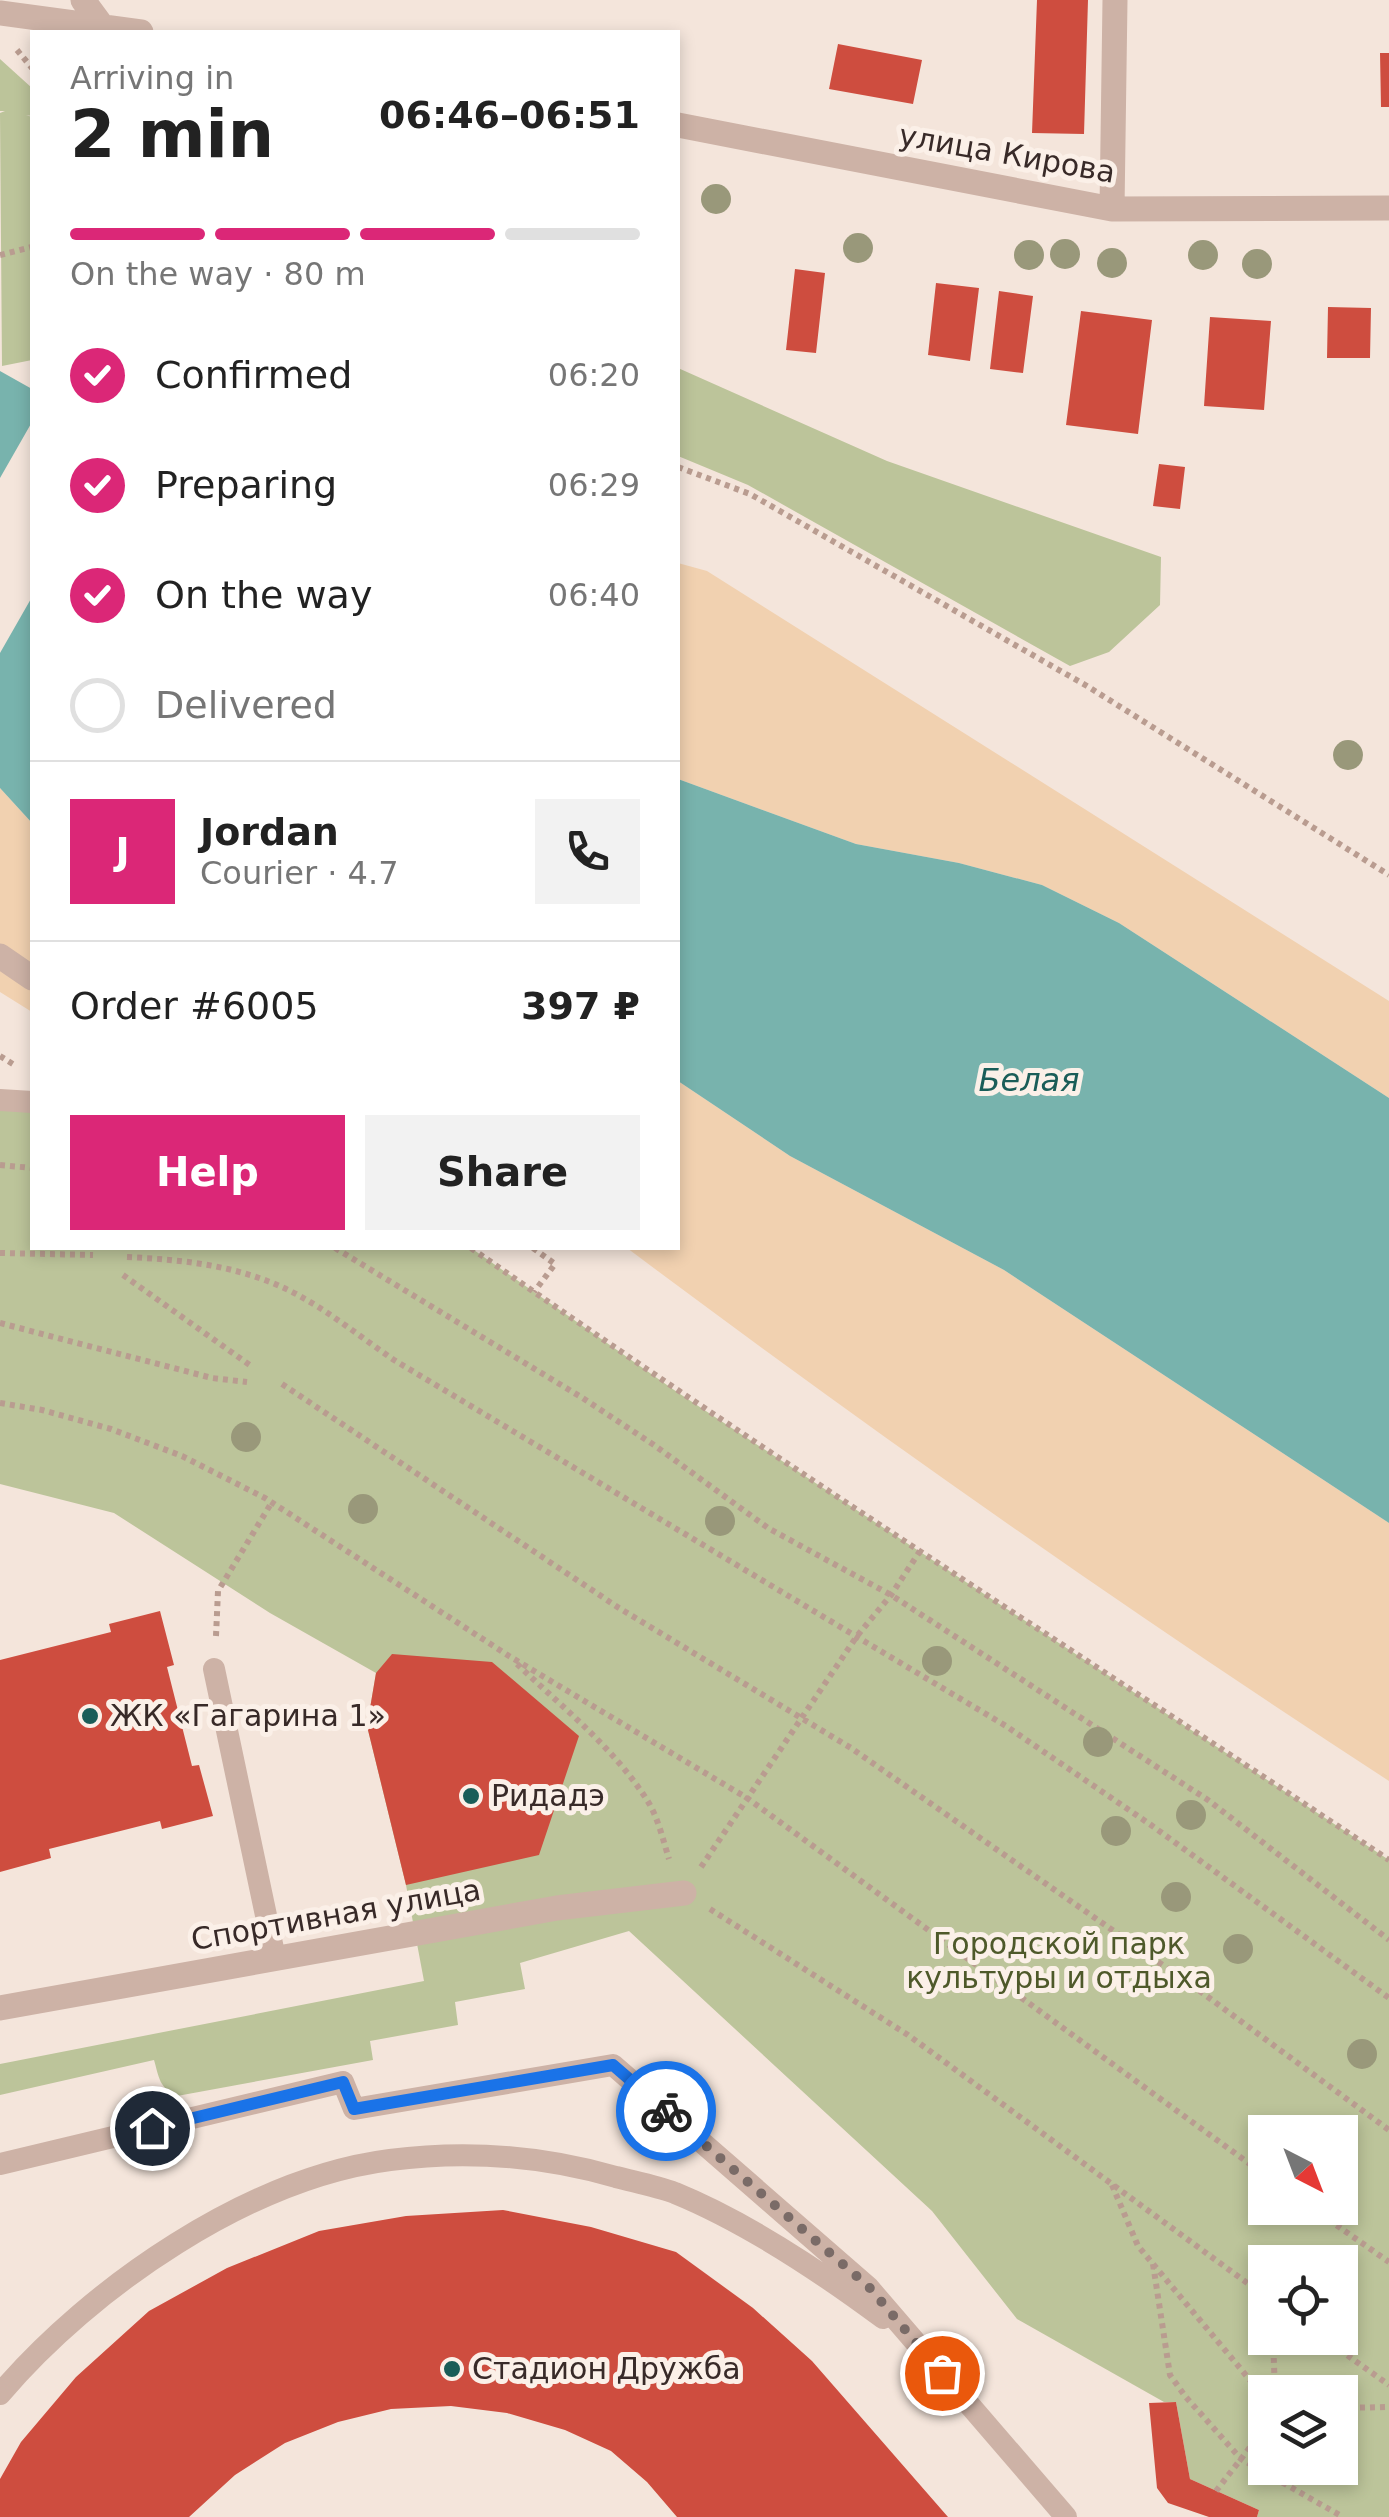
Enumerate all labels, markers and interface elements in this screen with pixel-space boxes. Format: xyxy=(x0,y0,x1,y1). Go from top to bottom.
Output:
text: Arriving in xyxy=(70,59,234,97)
text: 06:46–06:51 xyxy=(379,93,640,137)
text: 2 min xyxy=(70,97,274,172)
street label: улица Кирова xyxy=(896,117,1118,190)
text: On the way · 80 m xyxy=(70,255,366,293)
icon: check xyxy=(70,348,125,403)
text: Confirmed xyxy=(155,353,352,397)
text: 06:20 xyxy=(548,356,640,394)
icon: check xyxy=(70,458,125,513)
text: Preparing xyxy=(155,463,337,507)
text: 06:29 xyxy=(548,466,640,504)
icon: check xyxy=(70,568,125,623)
text: On the way xyxy=(155,573,372,617)
text: 06:40 xyxy=(548,576,640,614)
text: Delivered xyxy=(155,683,337,727)
button: phone xyxy=(535,799,640,904)
text: Jordan xyxy=(200,810,339,854)
text: J xyxy=(115,829,130,873)
text: Courier · 4.7 xyxy=(200,854,399,892)
text: Order #6005 xyxy=(70,984,319,1028)
text: 397 ₽ xyxy=(521,984,640,1028)
water label: Белая xyxy=(979,1061,1079,1099)
button: Help xyxy=(70,1115,345,1230)
button: Share xyxy=(365,1115,640,1230)
place label: ЖК «Гагарина 1» xyxy=(110,1698,386,1733)
marker: ЖК «Гагарина 1» xyxy=(79,1705,101,1727)
place label: Ридадэ xyxy=(491,1778,605,1813)
marker: Ридадэ xyxy=(460,1785,482,1807)
street label: Спортивная улица xyxy=(188,1872,483,1957)
park label: Городской парк культуры и отдыха xyxy=(906,1926,1212,1995)
courier xyxy=(616,2061,716,2161)
icon: bike xyxy=(639,2084,694,2139)
pin xyxy=(110,2086,195,2171)
icon: home xyxy=(125,2101,180,2156)
north arrow xyxy=(1248,2115,1358,2225)
map controls xyxy=(1248,2115,1358,2485)
button: locate xyxy=(1248,2245,1358,2355)
pin xyxy=(900,2331,985,2416)
icon: bag xyxy=(915,2346,970,2401)
place label: Стадион Дружба xyxy=(472,2351,741,2386)
marker: Стадион Дружба xyxy=(441,2358,463,2380)
button: layers xyxy=(1248,2375,1358,2485)

